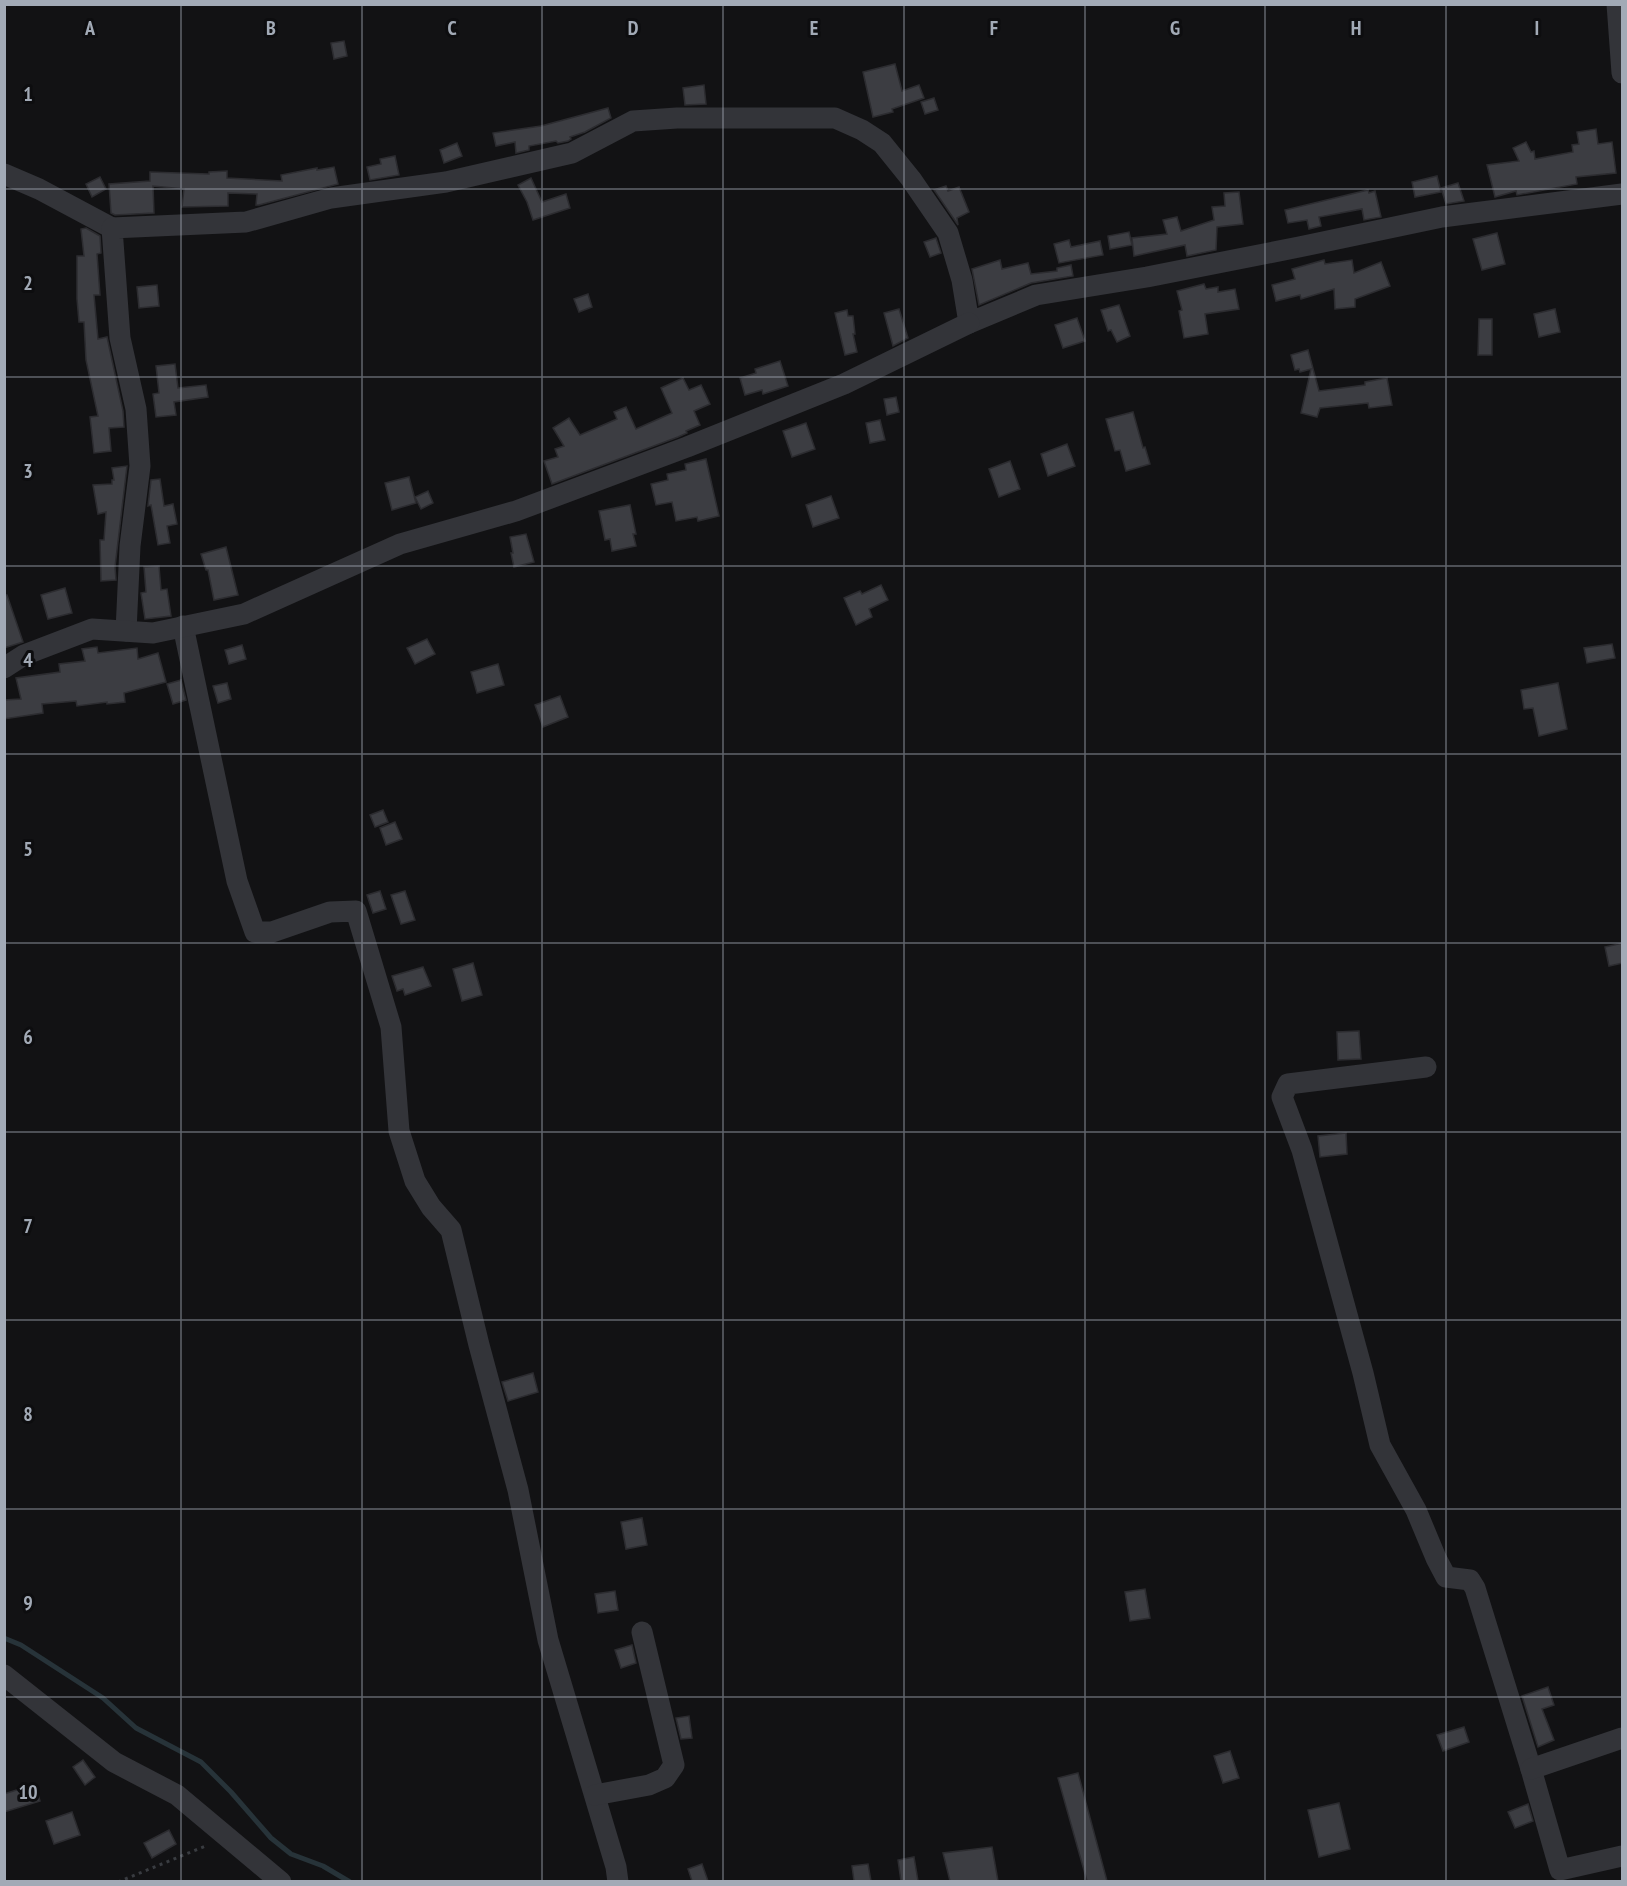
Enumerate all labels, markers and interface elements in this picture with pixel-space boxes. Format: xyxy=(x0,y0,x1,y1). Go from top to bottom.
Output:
text: A xyxy=(84,15,96,41)
text: B xyxy=(266,15,276,41)
text: C xyxy=(447,15,457,41)
text: D xyxy=(628,15,639,41)
text: E xyxy=(810,15,818,41)
text: F xyxy=(990,15,998,41)
text: G xyxy=(1170,15,1180,41)
text: H xyxy=(1351,15,1361,41)
text: I xyxy=(1535,15,1539,41)
text: 1 xyxy=(23,81,33,107)
text: 2 xyxy=(23,270,33,296)
text: 3 xyxy=(23,458,33,484)
text: 4 xyxy=(23,647,33,673)
text: 5 xyxy=(23,836,33,862)
text: 6 xyxy=(23,1024,33,1050)
text: 7 xyxy=(23,1213,33,1239)
text: 8 xyxy=(23,1401,33,1427)
text: 9 xyxy=(23,1590,33,1616)
text: 10 xyxy=(18,1779,38,1805)

